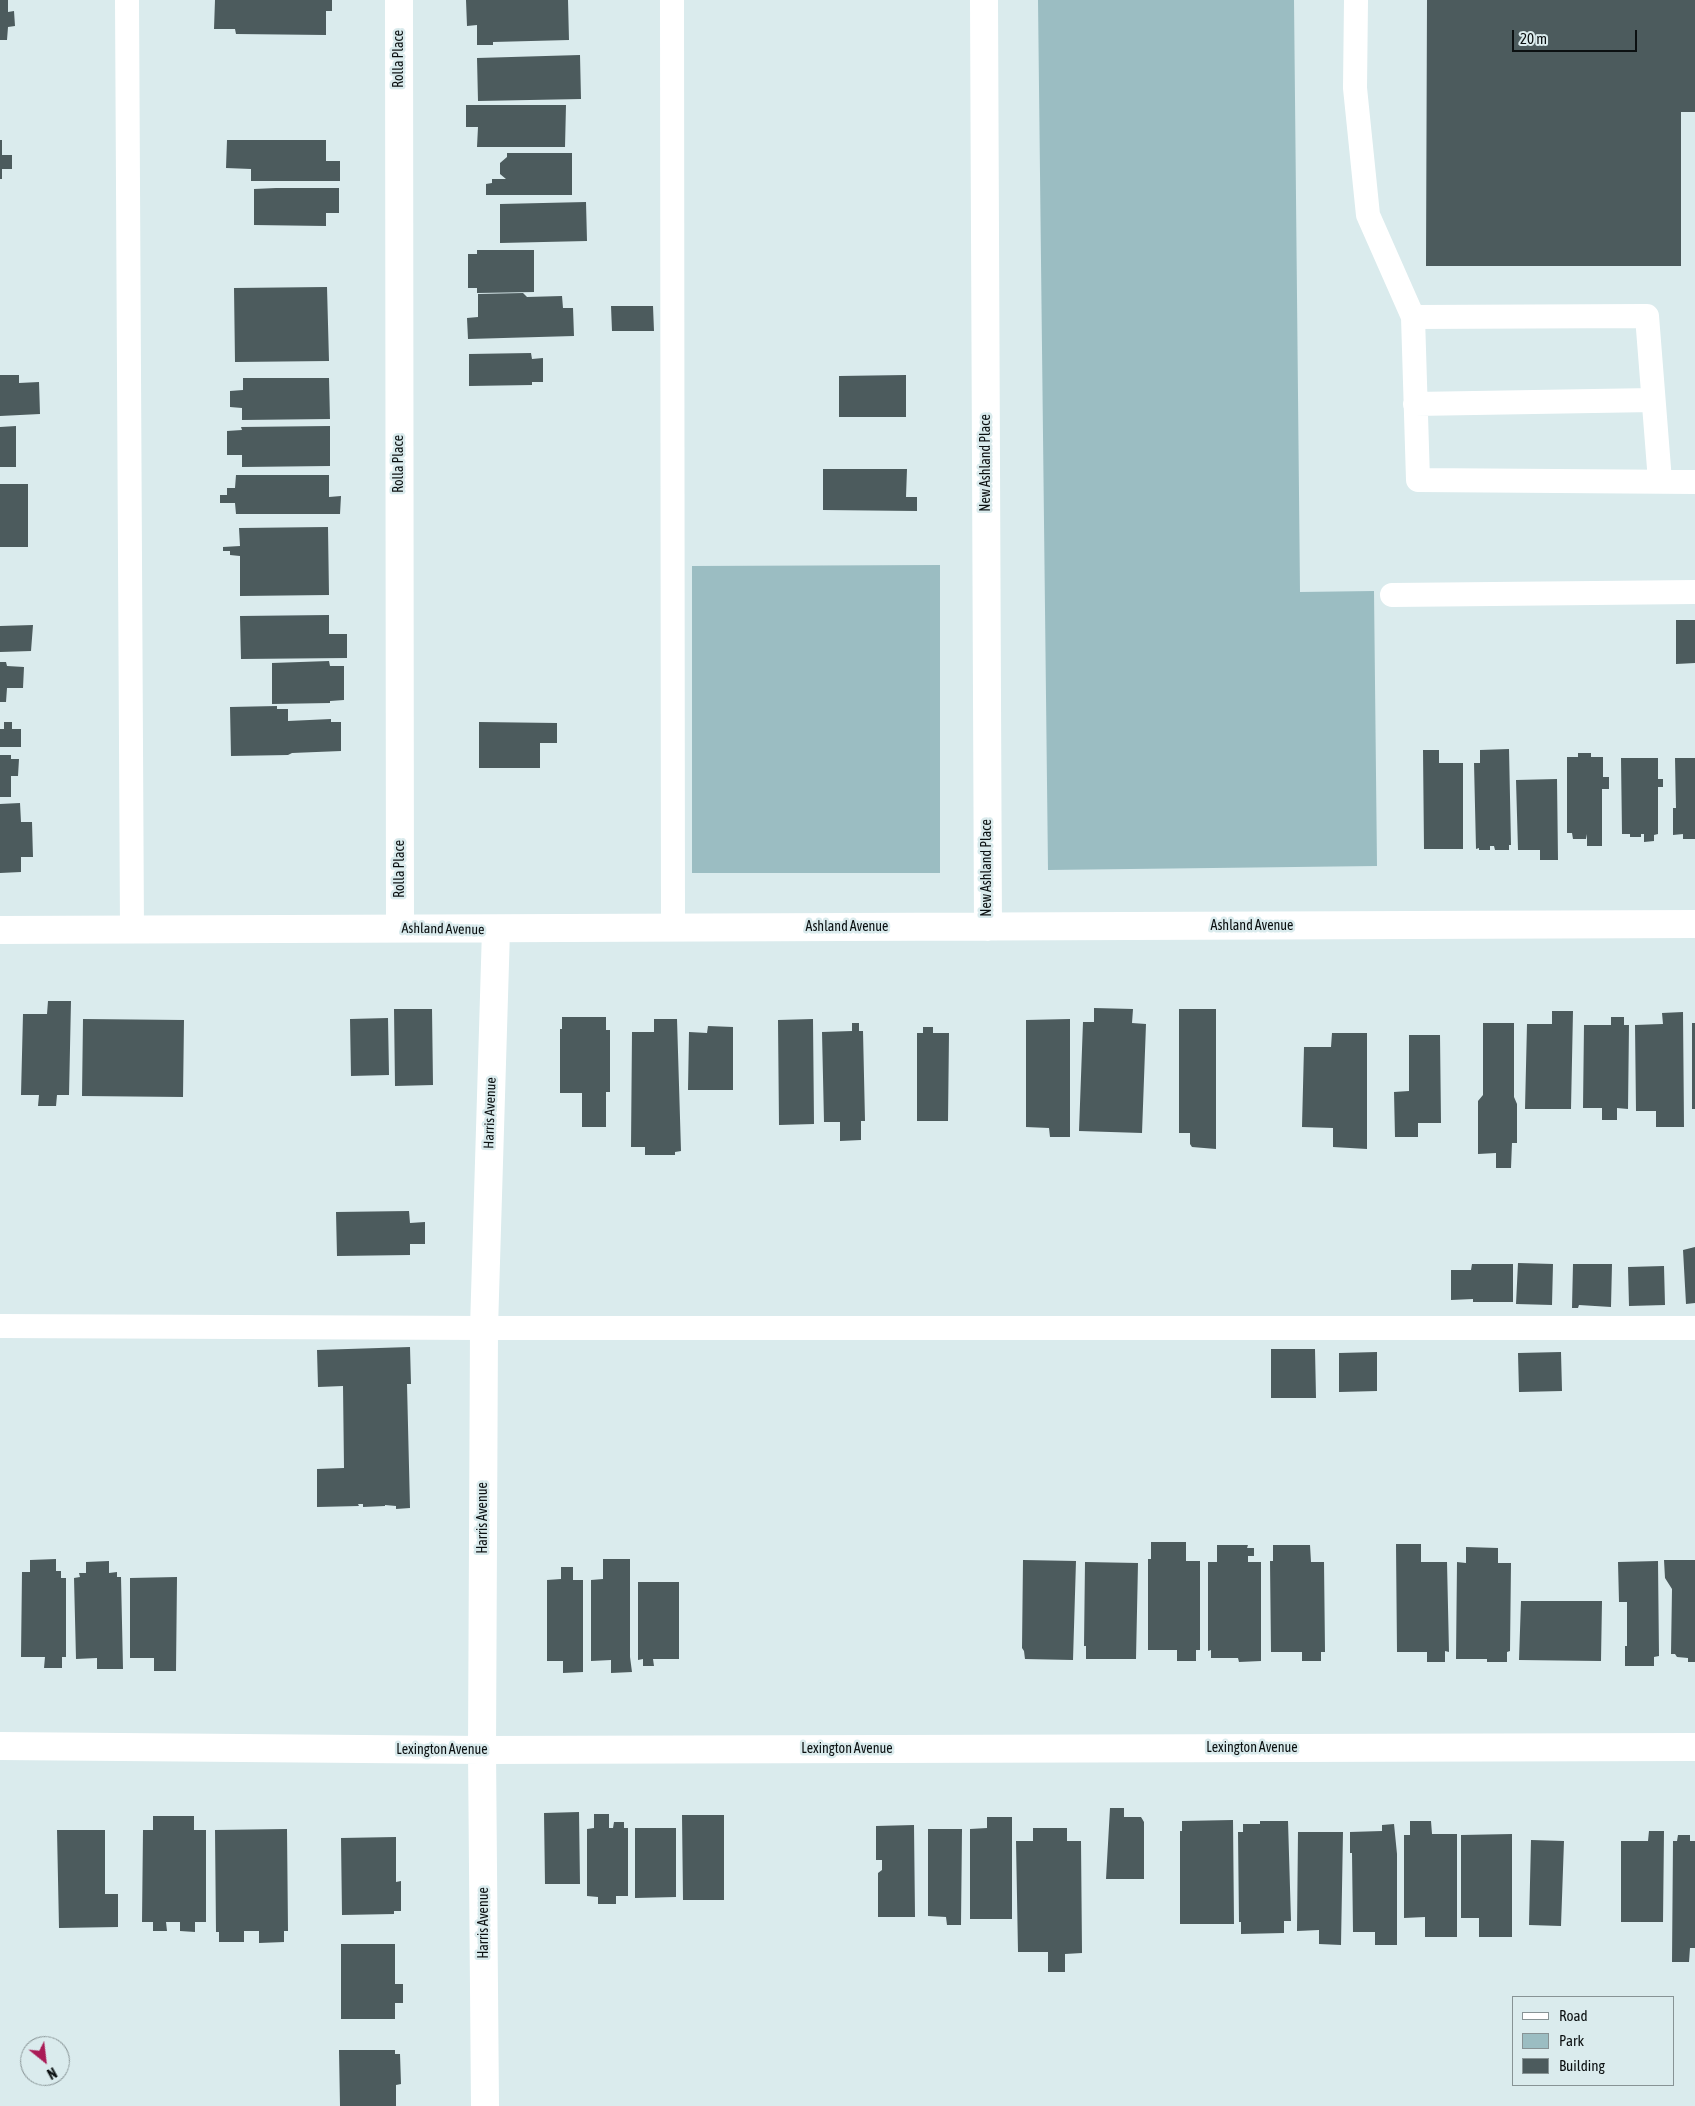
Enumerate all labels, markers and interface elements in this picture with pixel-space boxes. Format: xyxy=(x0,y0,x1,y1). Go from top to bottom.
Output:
scale bar xyxy=(1515,20,1640,52)
street label: Rolla Place xyxy=(391,30,407,88)
text: 20 m xyxy=(1520,30,1547,47)
street label: New Ashland Place xyxy=(978,414,994,512)
street label: Rolla Place xyxy=(391,435,407,493)
street label: New Ashland Place xyxy=(979,819,995,917)
street label: Rolla Place xyxy=(392,840,408,898)
street label: Ashland Avenue xyxy=(1211,918,1293,934)
street label: Ashland Avenue xyxy=(806,919,888,935)
street label: Ashland Avenue xyxy=(401,920,485,938)
street label: Harris Avenue xyxy=(480,1077,500,1149)
street label: Harris Avenue xyxy=(475,1482,491,1554)
street label: Lexington Avenue xyxy=(1206,1740,1298,1756)
street label: Lexington Avenue xyxy=(801,1741,893,1757)
street label: Lexington Avenue xyxy=(396,1742,488,1758)
street label: Harris Avenue xyxy=(476,1887,492,1959)
legend xyxy=(1512,1996,1675,2086)
text: Road xyxy=(1559,2007,1588,2024)
text: Park xyxy=(1559,2032,1584,2049)
north arrow xyxy=(20,2036,70,2086)
text: Building xyxy=(1559,2057,1605,2074)
text: N xyxy=(44,2064,59,2082)

